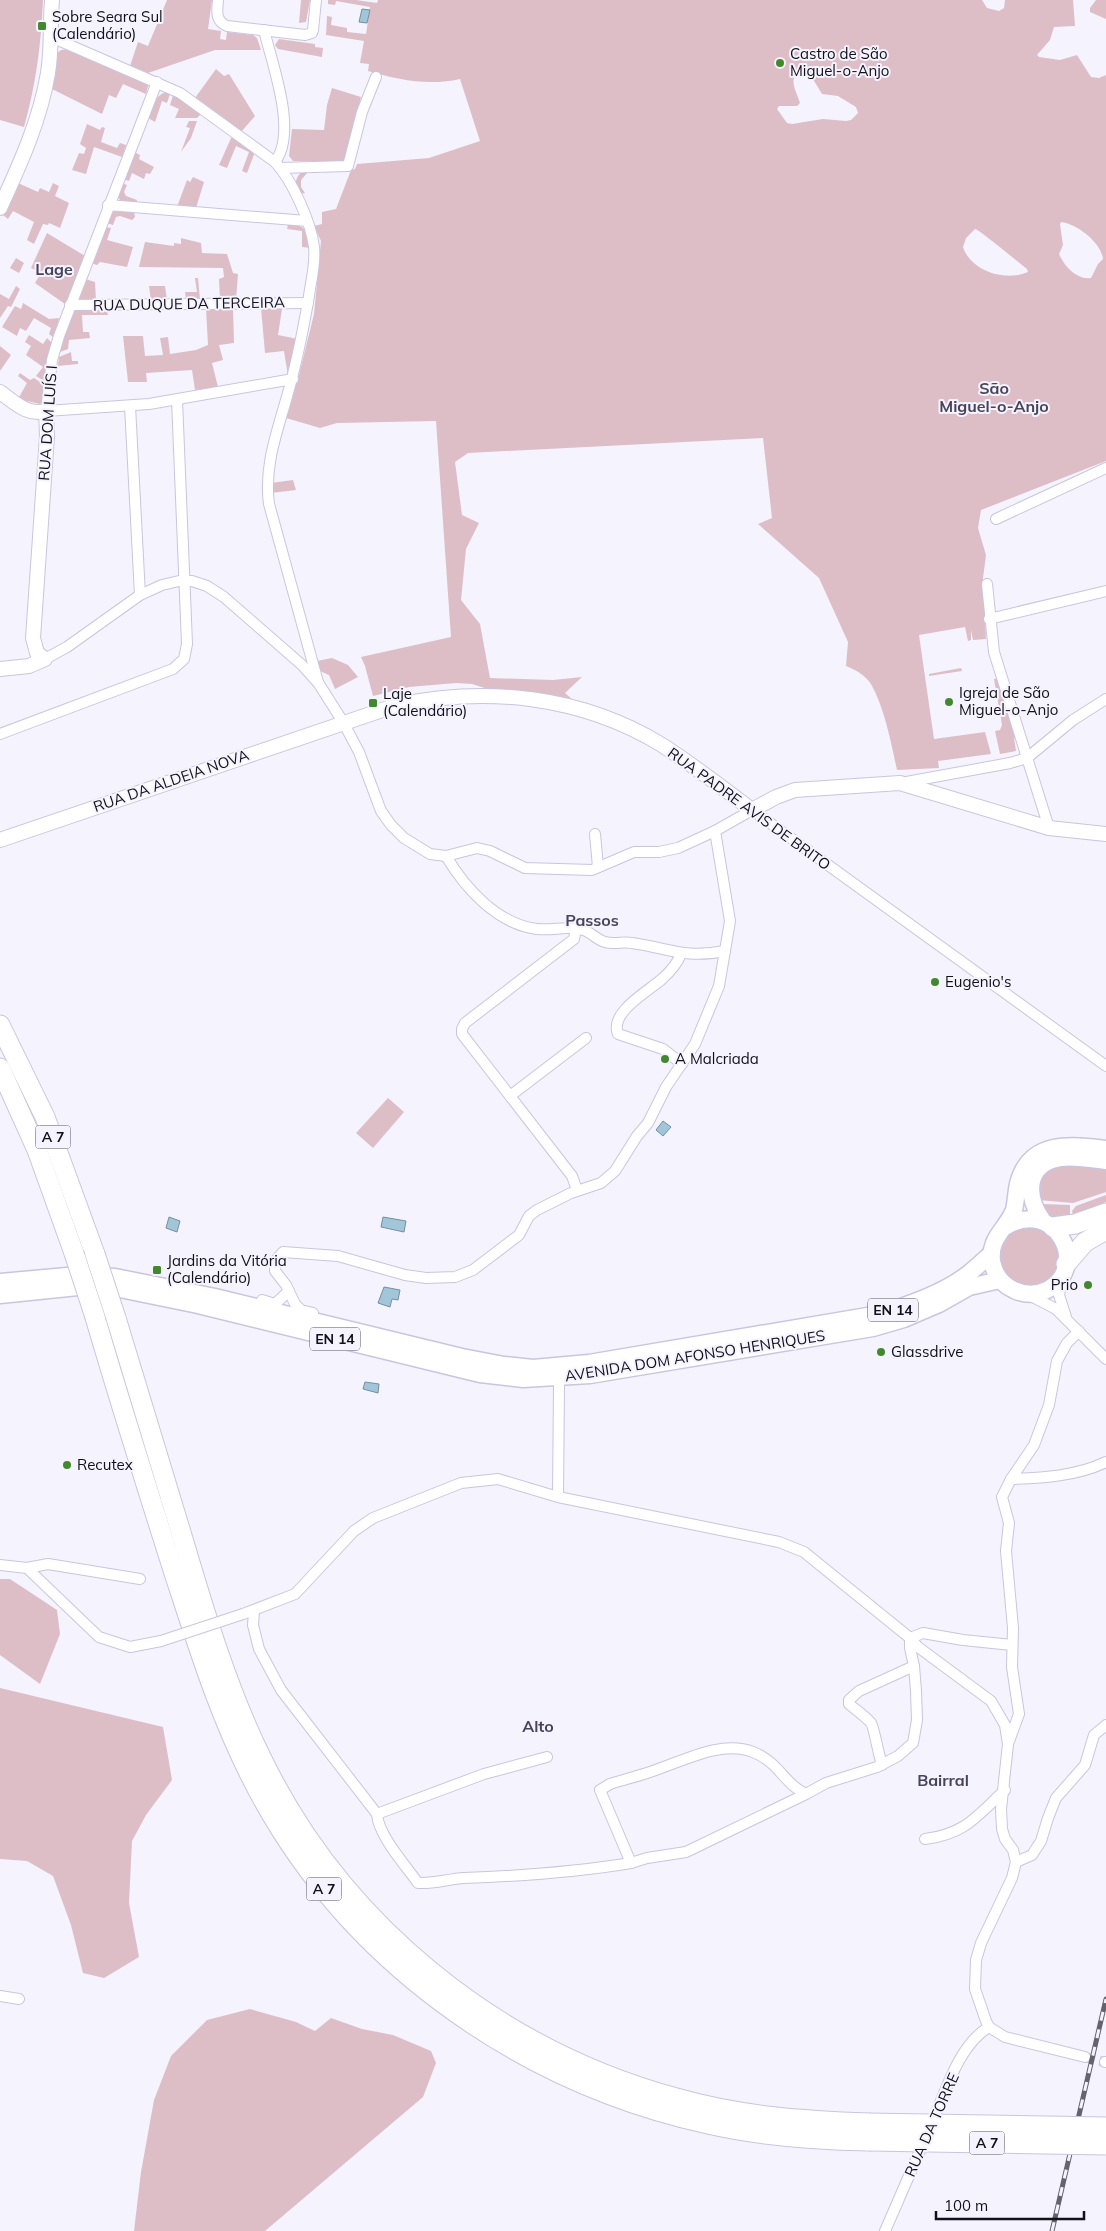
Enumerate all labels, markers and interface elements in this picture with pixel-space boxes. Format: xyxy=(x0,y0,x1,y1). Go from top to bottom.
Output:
place label: Sobre Seara Sul (Calendário) xyxy=(52,7,163,43)
marker: Sobre Seara Sul (Calendário) xyxy=(36,20,48,32)
place label: Castro de São Miguel-o-Anjo xyxy=(790,44,889,80)
marker: Castro de São Miguel-o-Anjo xyxy=(774,57,786,69)
district label: Lage xyxy=(35,259,73,279)
street label: RUA DUQUE DA TERCEIRA xyxy=(93,292,285,315)
street label: RUA DOM LUÍS I xyxy=(34,365,61,481)
district label: São Miguel-o-Anjo xyxy=(939,378,1049,416)
place label: Igreja de São Miguel-o-Anjo xyxy=(959,683,1058,719)
place label: Laje (Calendário) xyxy=(383,684,467,720)
marker: Igreja de São Miguel-o-Anjo xyxy=(943,696,955,708)
marker: Laje (Calendário) xyxy=(367,697,379,709)
street label: RUA PADRE AVIS DE BRITO xyxy=(664,743,834,874)
street label: RUA DA ALDEIA NOVA xyxy=(90,745,251,816)
district label: Passos xyxy=(565,910,619,930)
place label: Eugenio's xyxy=(945,972,1011,991)
marker: Eugenio's xyxy=(929,976,941,988)
place label: A Malcriada xyxy=(675,1049,759,1068)
marker: A Malcriada xyxy=(659,1053,671,1065)
road number: A 7 xyxy=(36,1126,70,1148)
place label: Jardins da Vitória (Calendário) xyxy=(167,1251,287,1287)
marker: Jardins da Vitória (Calendário) xyxy=(151,1264,163,1276)
place label: Prio xyxy=(1051,1275,1078,1294)
marker: Prio xyxy=(1082,1279,1094,1291)
road number: EN 14 xyxy=(868,1298,918,1322)
street label: AVENIDA DOM AFONSO HENRIQUES xyxy=(563,1326,826,1385)
road number: EN 14 xyxy=(310,1328,360,1350)
place label: Glassdrive xyxy=(891,1342,963,1361)
marker: Glassdrive xyxy=(875,1346,887,1358)
place label: Recutex xyxy=(77,1455,133,1474)
marker: Recutex xyxy=(61,1459,73,1471)
district label: Alto xyxy=(522,1716,554,1736)
district label: Bairral xyxy=(917,1770,969,1790)
road number: A 7 xyxy=(306,1878,342,1900)
street label: RUA DA TORRE xyxy=(900,2070,963,2180)
road number: A 7 xyxy=(970,2132,1004,2154)
scale bar xyxy=(936,2188,1084,2220)
text: 100 m xyxy=(944,2196,988,2215)

